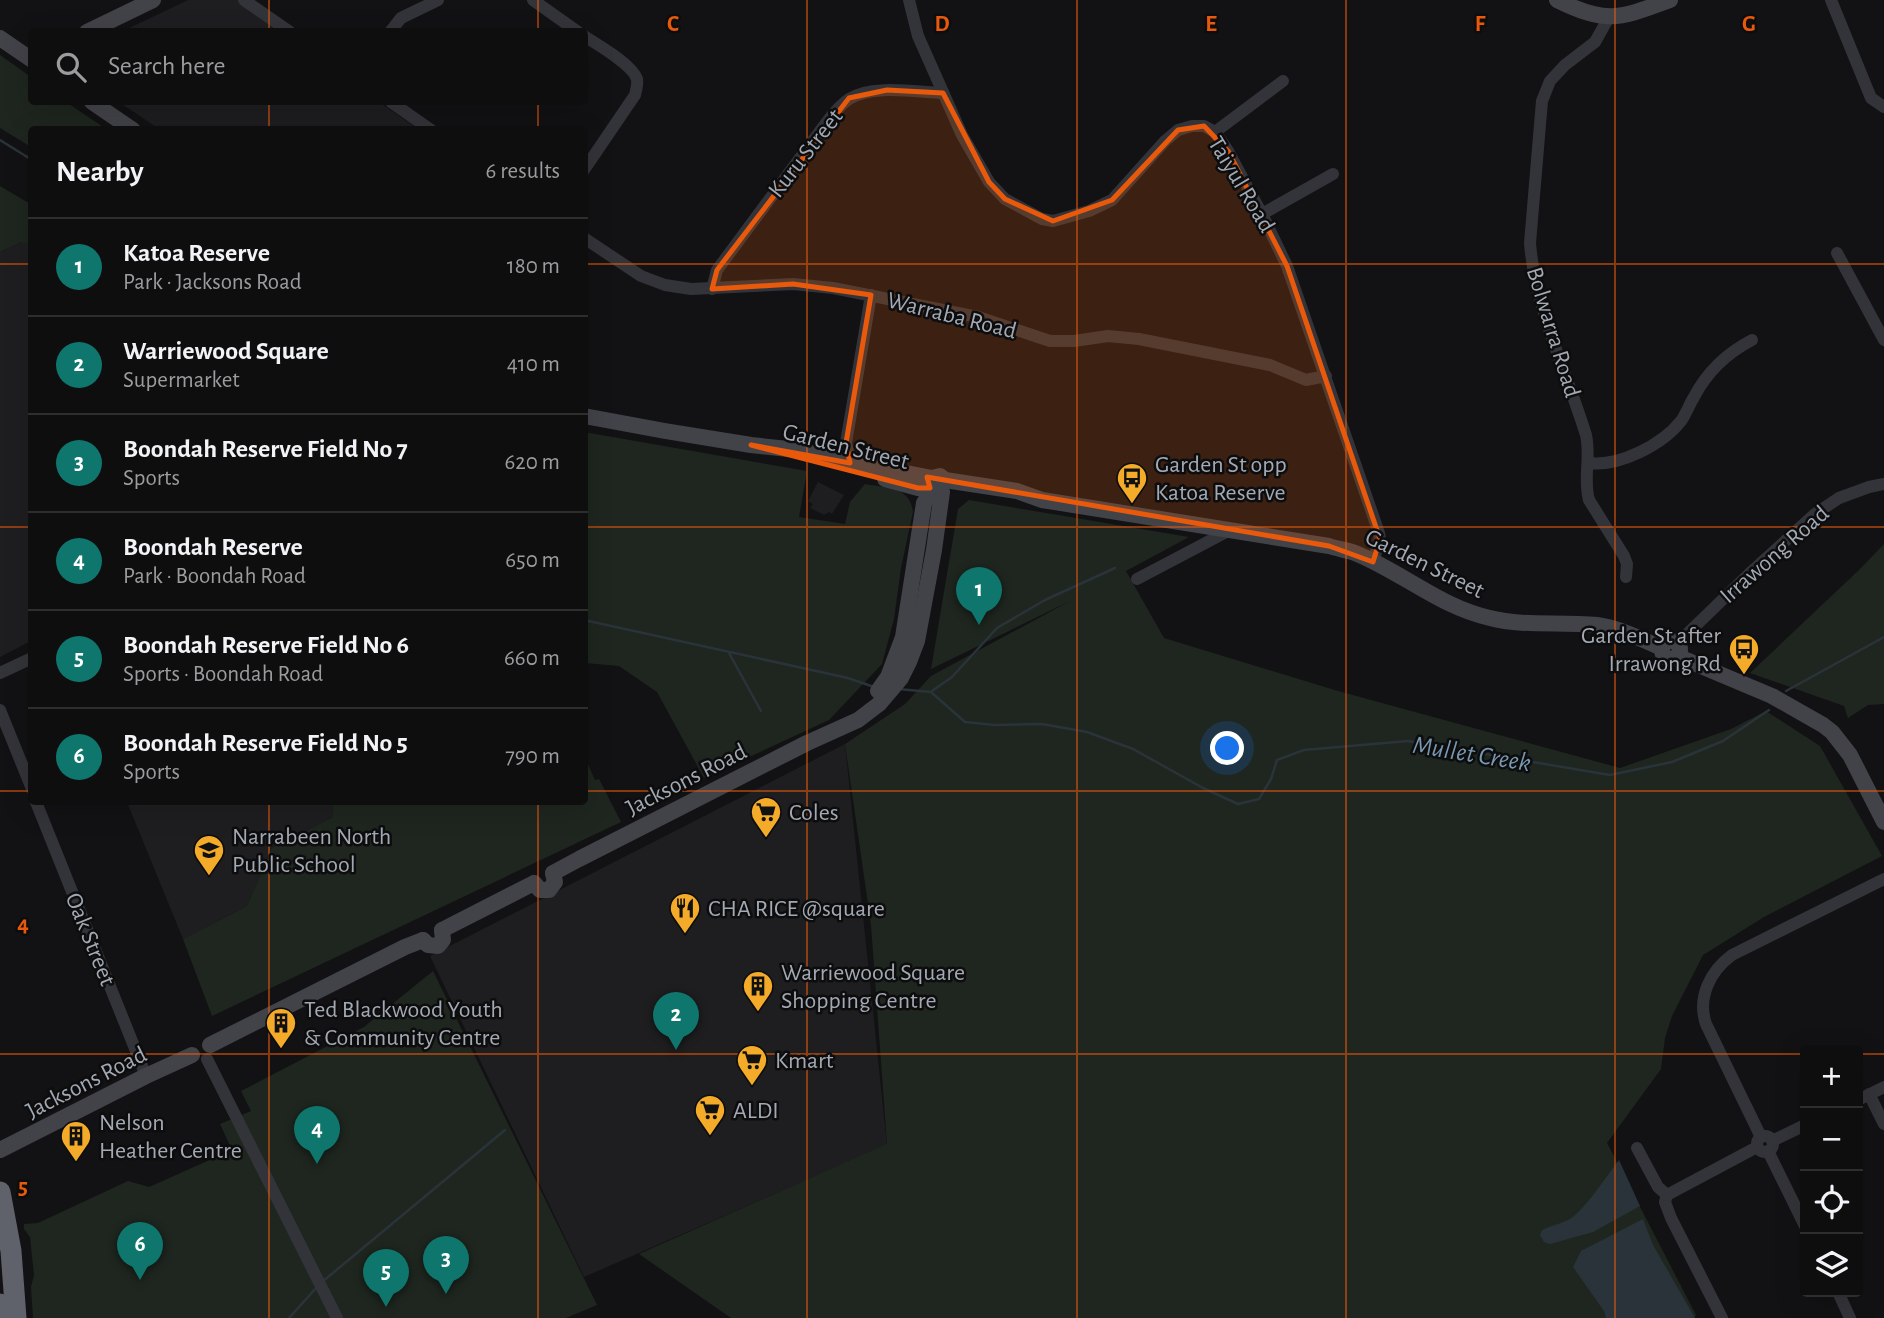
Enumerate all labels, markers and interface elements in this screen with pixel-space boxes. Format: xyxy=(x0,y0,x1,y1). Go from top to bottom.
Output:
text: C xyxy=(667,13,679,36)
text: D xyxy=(934,13,950,36)
text: E xyxy=(1205,13,1217,36)
text: F xyxy=(1475,13,1486,36)
text: G xyxy=(1742,13,1756,36)
search box xyxy=(28,28,588,105)
icon: search xyxy=(52,48,90,86)
text: Search here xyxy=(108,53,226,79)
street label: Kuru Street xyxy=(764,105,848,202)
street label: Taiyul Road xyxy=(1203,132,1279,237)
text: Nearby xyxy=(56,157,144,187)
text: 6 results xyxy=(486,160,560,183)
text: Katoa Reserve xyxy=(123,240,270,266)
text: 1 xyxy=(75,255,83,278)
text: 180 m xyxy=(507,255,560,278)
street label: Bolwarra Road xyxy=(1522,264,1584,400)
text: Park · Jacksons Road xyxy=(123,271,302,294)
street label: Warraba Road xyxy=(885,288,1019,344)
text: Warriewood Square xyxy=(123,338,329,364)
text: 2 xyxy=(74,353,84,376)
text: 410 m xyxy=(507,353,560,376)
text: Supermarket xyxy=(123,369,240,392)
street label: Garden Street xyxy=(780,420,912,474)
text: Boondah Reserve Field No 7 xyxy=(123,436,408,462)
text: 3 xyxy=(74,451,84,474)
text: 620 m xyxy=(504,451,560,474)
place label: Garden St opp Katoa Reserve xyxy=(1155,453,1287,505)
bus stop icon: Garden St opp Katoa Reserve xyxy=(1115,461,1149,505)
text: Sports xyxy=(123,467,180,490)
street label: Irrawong Road xyxy=(1716,501,1834,608)
street label: Garden Street xyxy=(1361,525,1488,603)
text: Boondah Reserve xyxy=(123,534,303,560)
text: 4 xyxy=(73,549,85,572)
text: 650 m xyxy=(505,549,560,572)
text: Park · Boondah Road xyxy=(123,565,306,588)
pin: 1 xyxy=(956,567,1002,625)
place label: Garden St after Irrawong Rd xyxy=(1581,624,1721,676)
text: Boondah Reserve Field No 6 xyxy=(123,632,409,658)
bus stop icon: Garden St after Irrawong Rd xyxy=(1727,632,1761,676)
text: 5 xyxy=(74,647,84,670)
text: 660 m xyxy=(504,647,560,670)
text: Sports · Boondah Road xyxy=(123,663,323,686)
text: Boondah Reserve Field No 5 xyxy=(123,730,408,756)
your location xyxy=(1210,731,1244,765)
water label: Mullet Creek xyxy=(1411,732,1533,776)
street label: Jacksons Road xyxy=(622,739,751,820)
text: 6 xyxy=(73,745,85,768)
text: 790 m xyxy=(505,745,560,768)
text: Sports xyxy=(123,761,180,784)
supermarket icon: Coles xyxy=(749,795,783,839)
place label: Coles xyxy=(789,801,839,825)
place label: Narrabeen North Public School xyxy=(232,825,391,877)
school or university icon: Narrabeen North Public School xyxy=(192,833,226,877)
street label: Oak Street xyxy=(61,890,120,989)
restaurant icon: CHA RICE @square xyxy=(668,891,702,935)
place label: CHA RICE @square xyxy=(708,897,885,921)
text: 4 xyxy=(17,913,29,936)
place label: Warriewood Square Shopping Centre xyxy=(781,961,965,1013)
building icon: Warriewood Square Shopping Centre xyxy=(741,969,775,1013)
pin: 2 xyxy=(653,992,699,1050)
place label: Ted Blackwood Youth & Community Centre xyxy=(304,998,503,1050)
building icon: Ted Blackwood Youth & Community Centre xyxy=(264,1006,298,1050)
street label: Jacksons Road xyxy=(22,1042,151,1123)
supermarket icon: Kmart xyxy=(735,1043,769,1087)
map controls xyxy=(1800,1045,1863,1297)
button: + xyxy=(1800,1045,1863,1108)
place label: Kmart xyxy=(775,1049,834,1073)
supermarket icon: ALDI xyxy=(693,1093,727,1137)
place label: ALDI xyxy=(733,1099,779,1123)
pin: 4 xyxy=(294,1106,340,1164)
button: − xyxy=(1800,1108,1863,1171)
place label: Nelson Heather Centre xyxy=(99,1111,242,1163)
building icon: Nelson Heather Centre xyxy=(59,1119,93,1163)
button: locate xyxy=(1800,1171,1863,1234)
text: 5 xyxy=(18,1176,28,1199)
pin: 6 xyxy=(117,1222,163,1280)
button: layers xyxy=(1800,1234,1863,1297)
pin: 3 xyxy=(423,1236,469,1294)
pin: 5 xyxy=(363,1249,409,1307)

